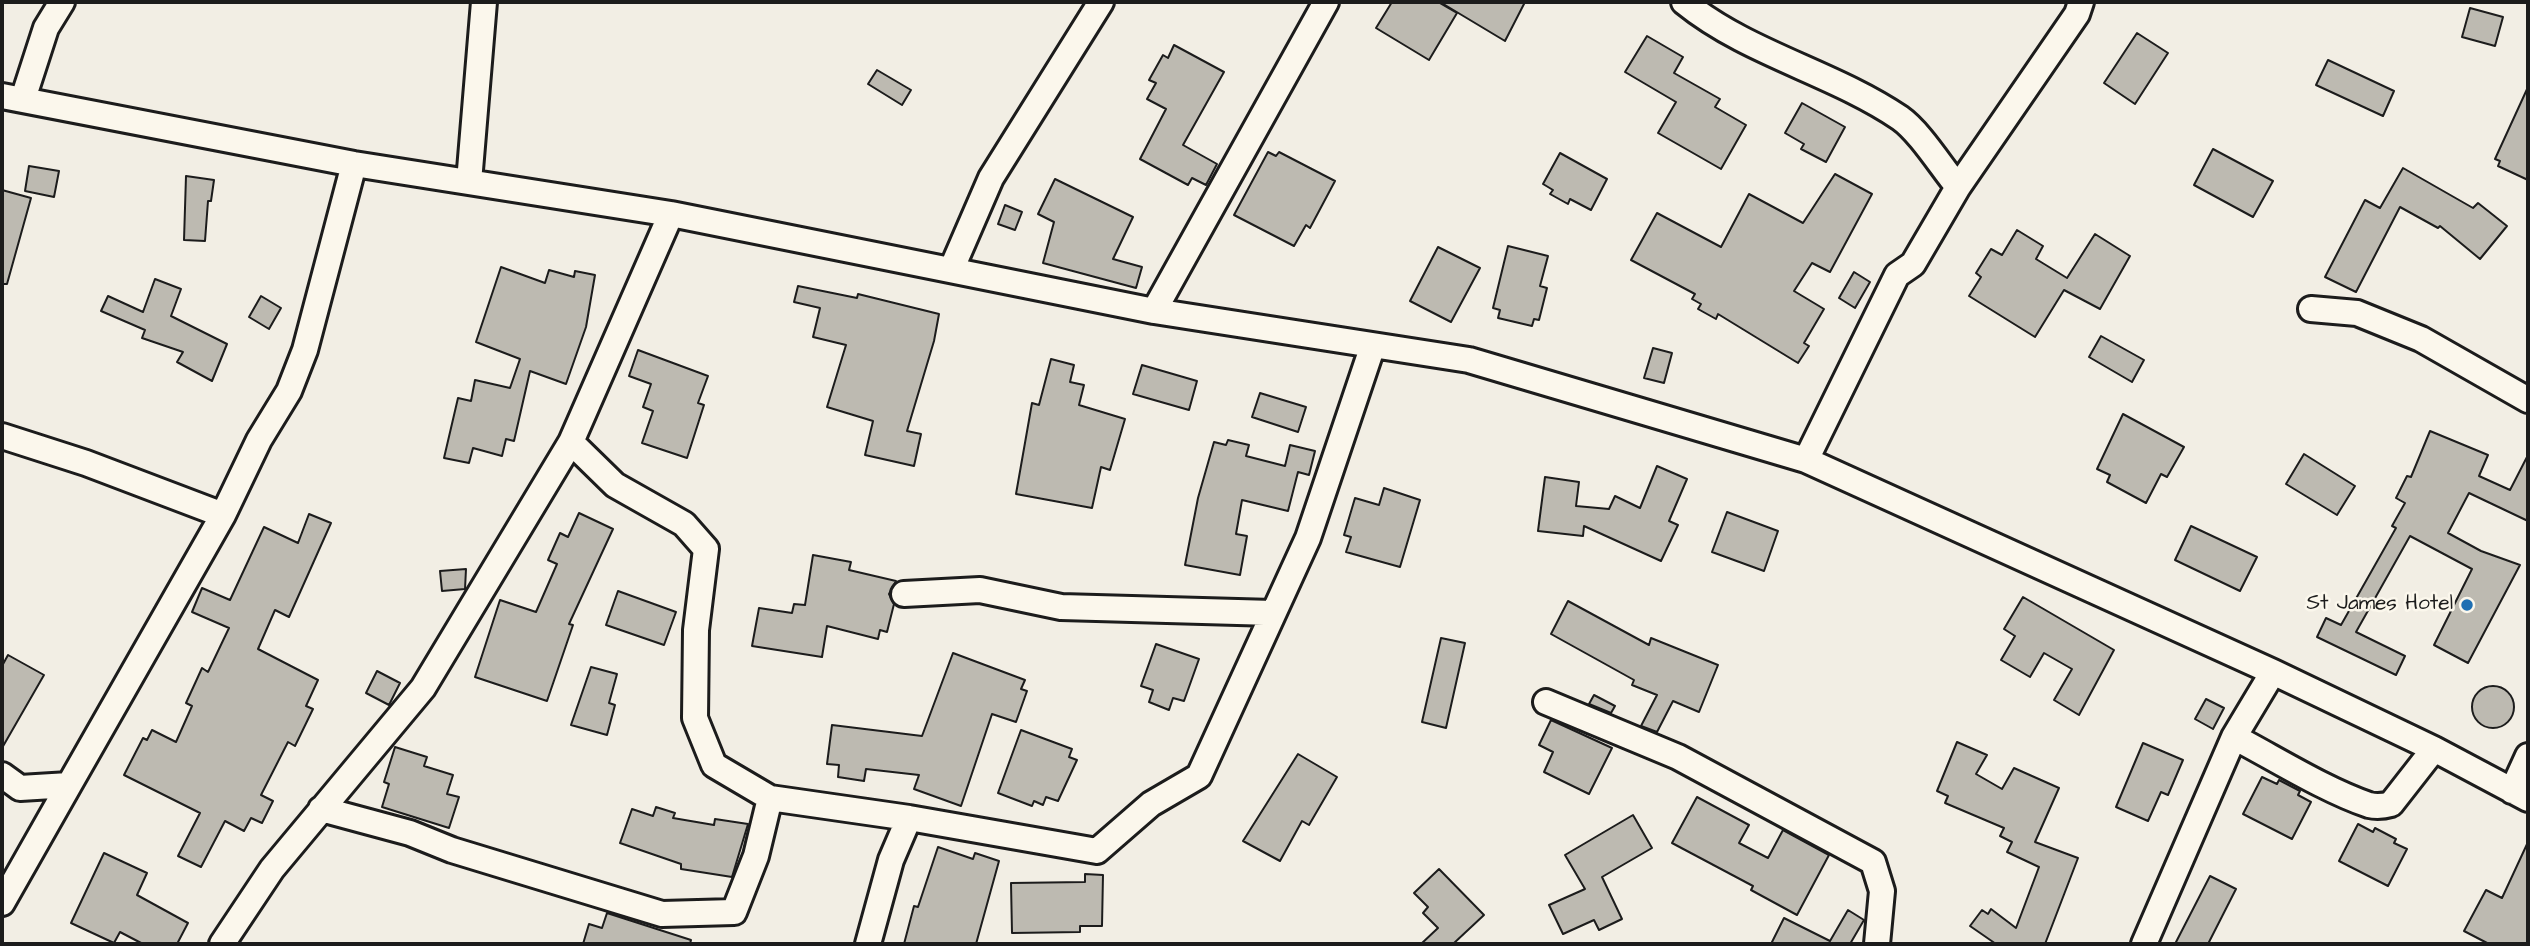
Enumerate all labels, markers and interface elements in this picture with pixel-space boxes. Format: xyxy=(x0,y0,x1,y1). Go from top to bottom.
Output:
place label: St James Hotel xyxy=(2306,592,2453,618)
marker: St James Hotel xyxy=(2459,597,2475,613)

